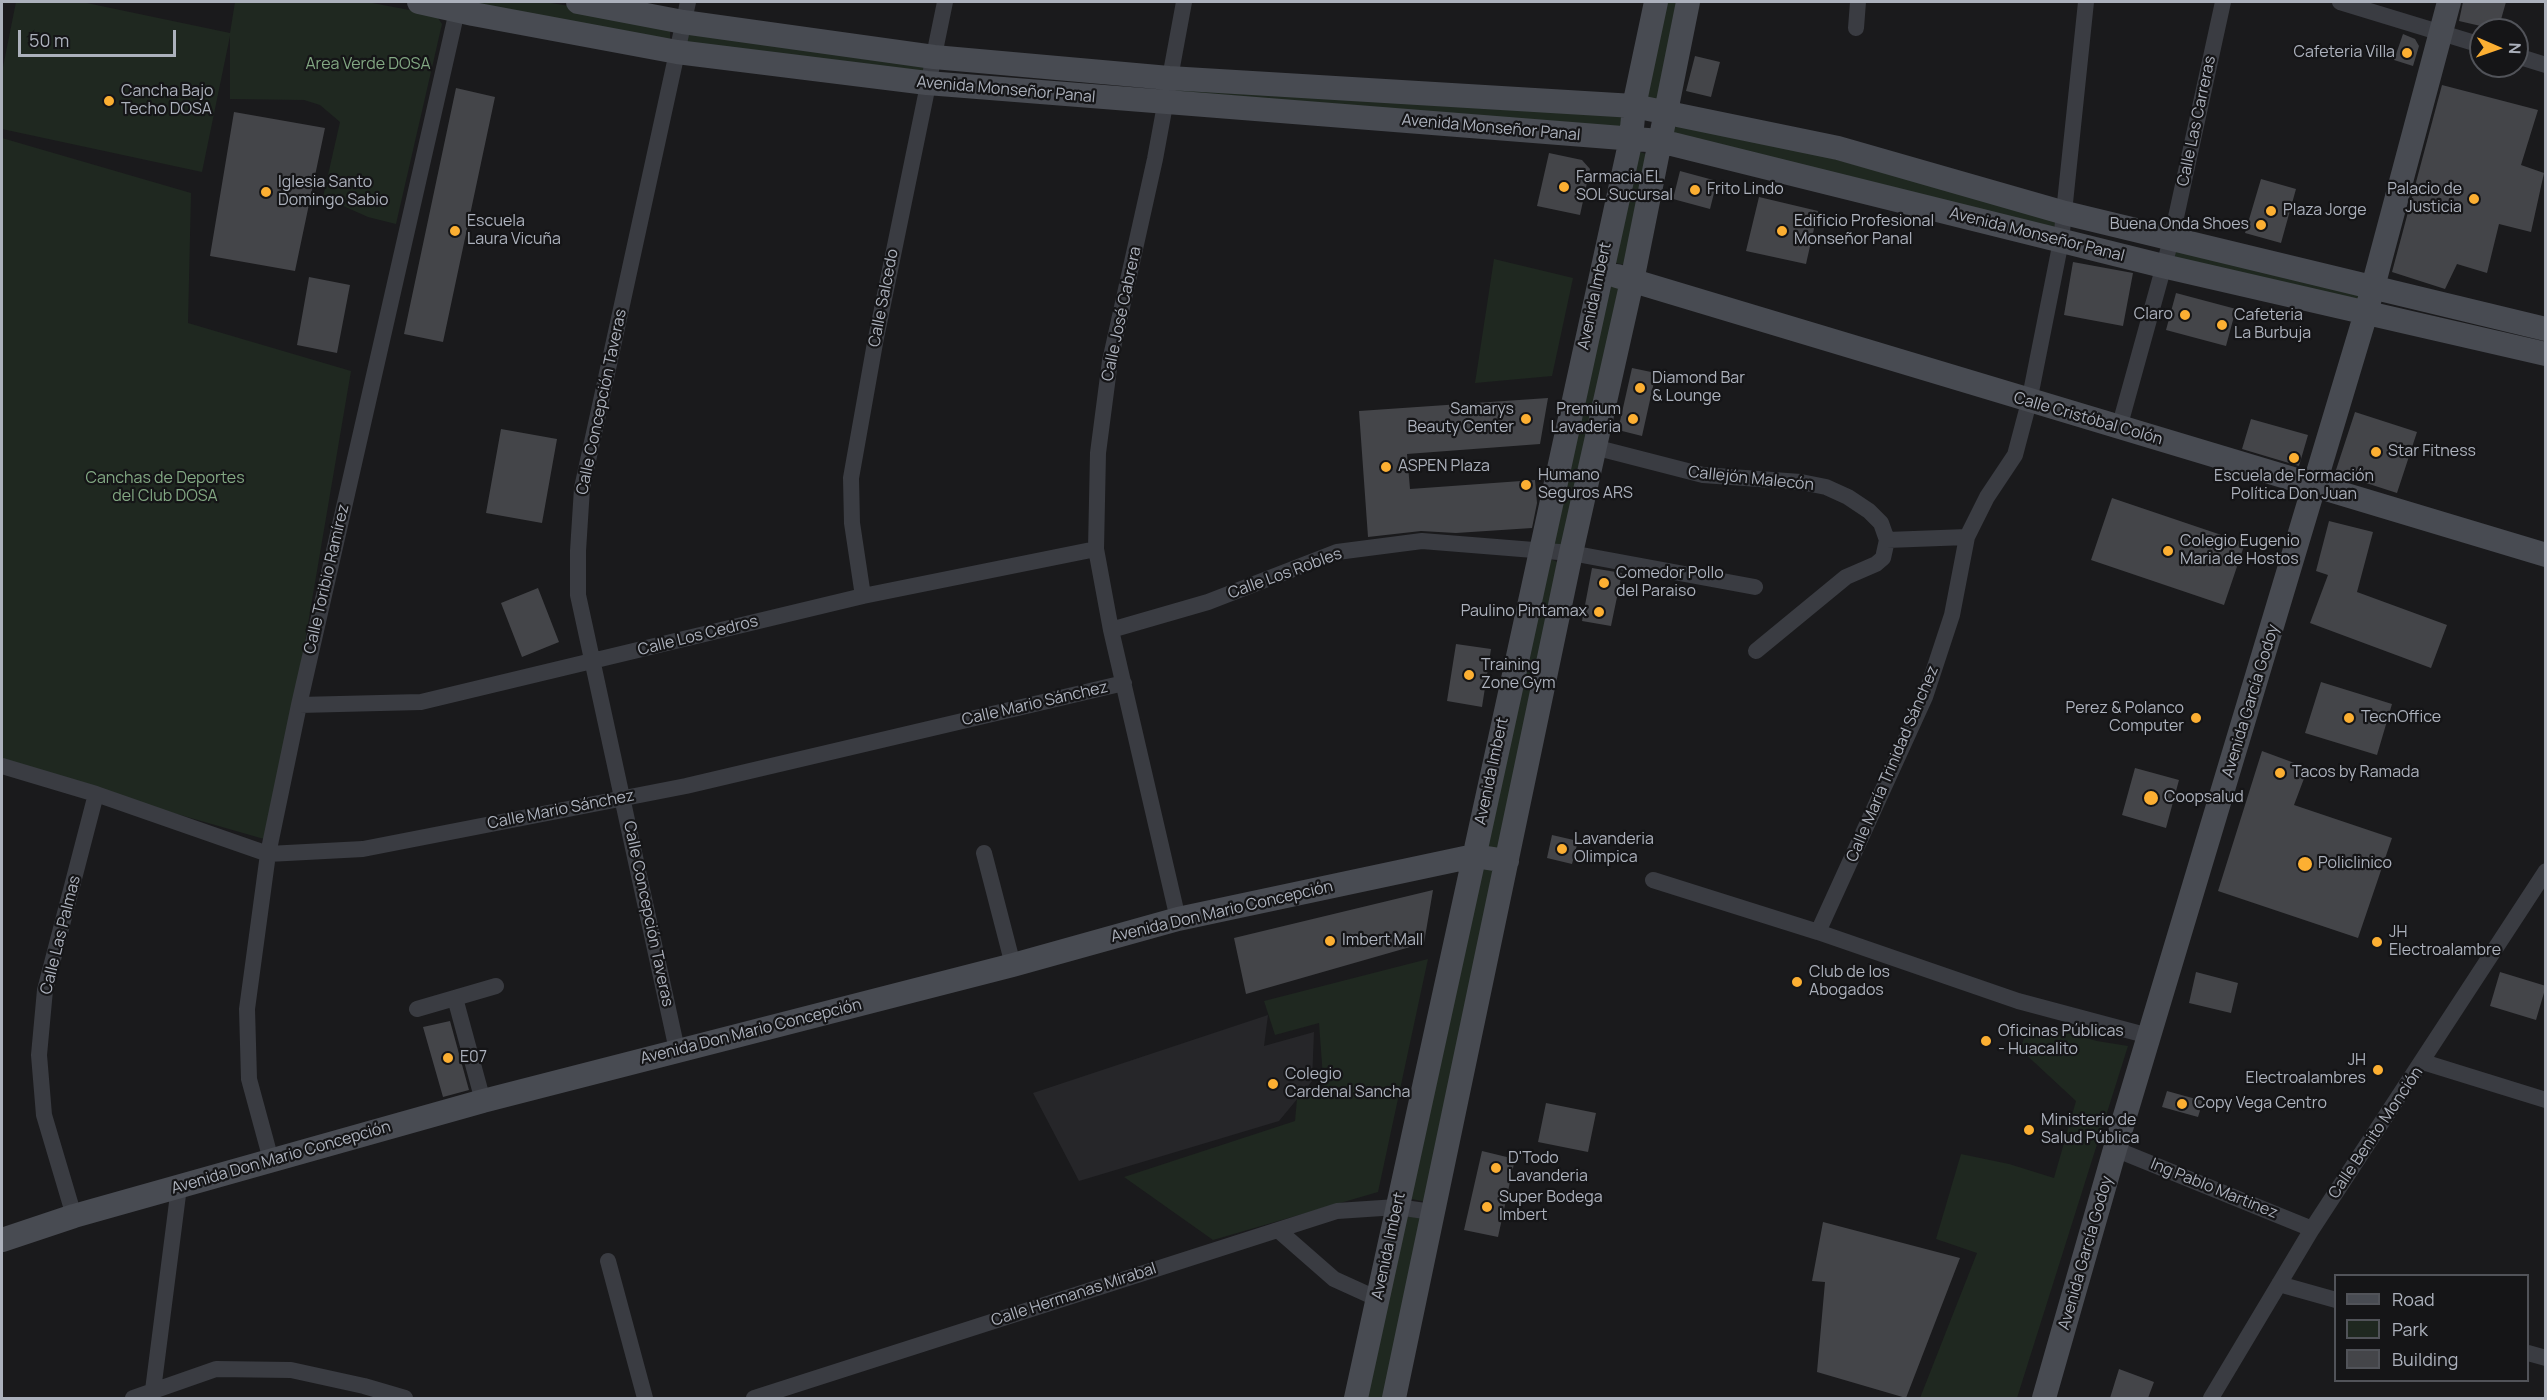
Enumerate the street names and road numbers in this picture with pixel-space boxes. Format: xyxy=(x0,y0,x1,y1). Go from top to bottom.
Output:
street label: Calle Las Carreras xyxy=(2174,54,2220,188)
street label: Avenida Monseñor Panal xyxy=(916,73,1096,107)
street label: Avenida Monseñor Panal xyxy=(1401,111,1581,145)
street label: Avenida Monseñor Panal xyxy=(1948,204,2126,266)
street label: Avenida Imbert xyxy=(1574,240,1616,352)
street label: Calle José Cabrera xyxy=(1098,245,1146,383)
street label: Calle Salcedo xyxy=(865,247,903,349)
street label: Calle Concepción Taveras xyxy=(573,307,631,497)
street label: Calle Cristóbal Colón xyxy=(2011,389,2165,449)
street label: Callejón Malecón xyxy=(1687,463,1815,495)
street label: Calle Toribio Ramírez xyxy=(300,502,354,656)
street label: Calle Los Robles xyxy=(1225,544,1345,604)
street label: Calle Los Cedros xyxy=(636,612,760,660)
street label: Avenida García Godoy xyxy=(2219,622,2283,780)
street label: Calle María Trinidad Sánchez xyxy=(1843,663,1943,865)
street label: Calle Mario Sánchez xyxy=(960,678,1110,730)
street label: Avenida Imbert xyxy=(1471,715,1513,827)
street label: Calle Mario Sánchez xyxy=(486,786,636,834)
street label: Calle Concepción Taveras xyxy=(619,819,677,1009)
street label: Calle Las Palmas xyxy=(37,874,85,996)
street label: Avenida Don Mario Concepción xyxy=(1109,877,1335,947)
street label: Avenida Don Mario Concepción xyxy=(638,995,864,1069)
street label: Calle Benito Monción xyxy=(2325,1063,2427,1203)
street label: Avenida Don Mario Concepción xyxy=(169,1117,393,1199)
street label: Ing Pablo Martinez xyxy=(2148,1155,2280,1223)
street label: Avenida García Godoy xyxy=(2055,1174,2117,1332)
street label: Avenida Imbert xyxy=(1368,1190,1410,1302)
street label: Calle Hermanas Mirabal xyxy=(989,1259,1159,1331)

